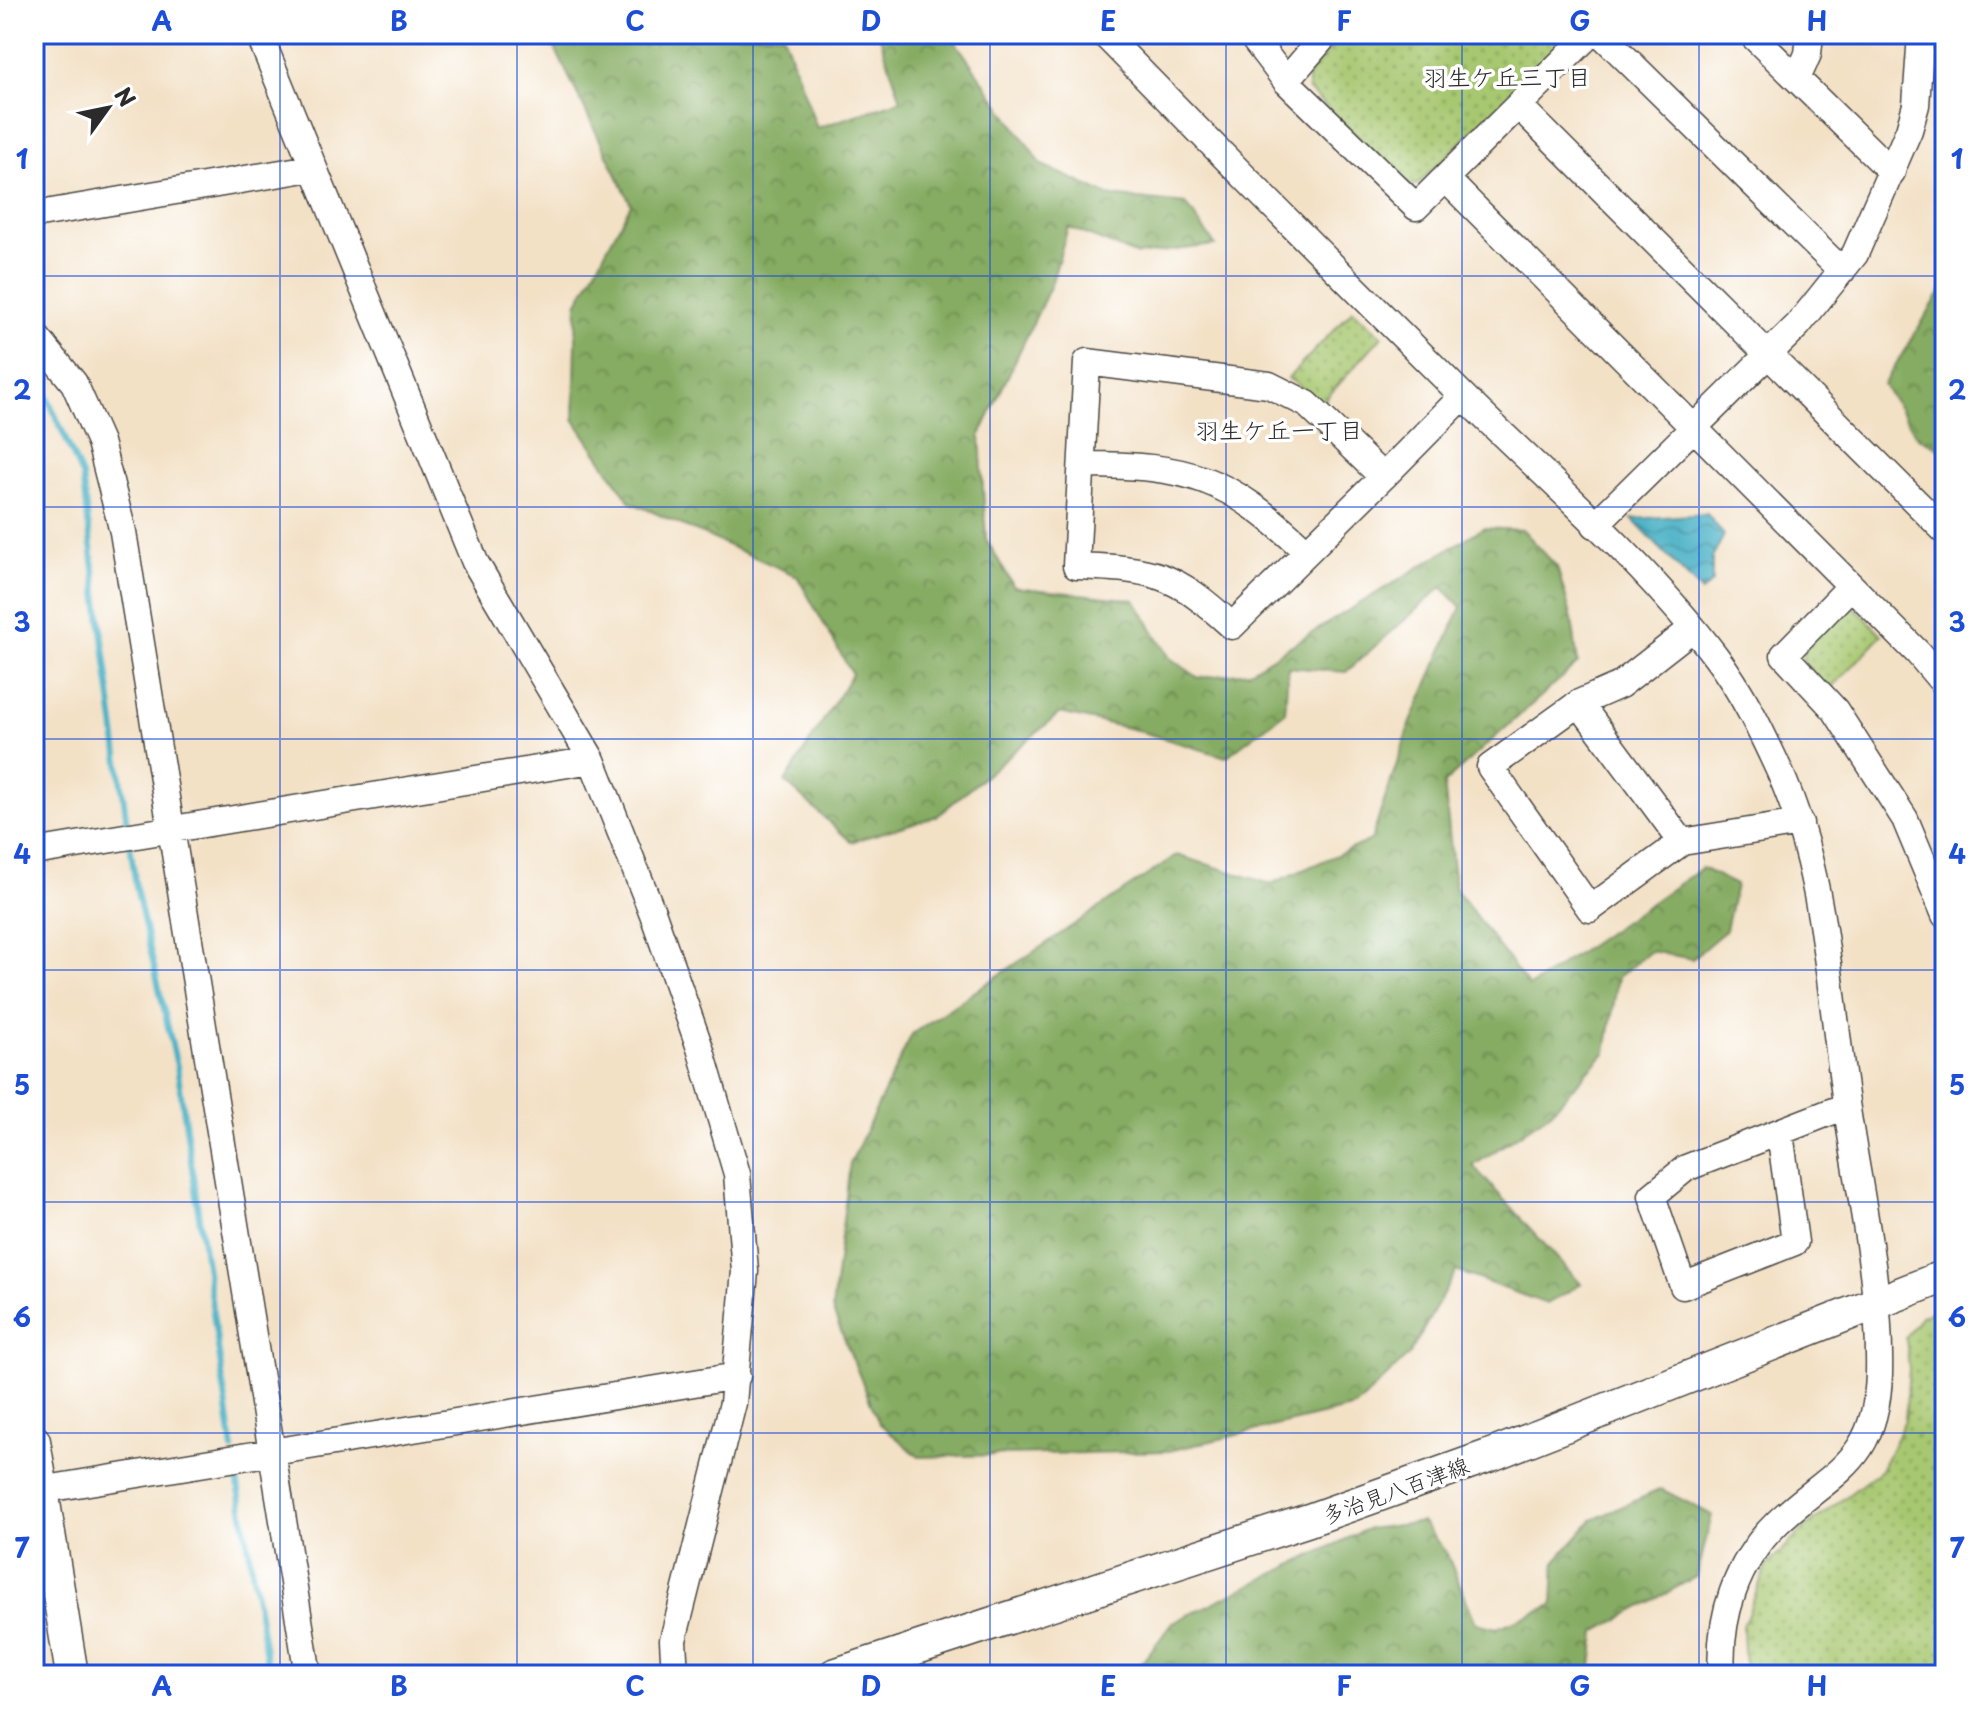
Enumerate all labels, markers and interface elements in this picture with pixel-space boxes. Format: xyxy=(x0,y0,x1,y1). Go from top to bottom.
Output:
text: A xyxy=(152,1,172,40)
text: B xyxy=(390,1,408,40)
text: C xyxy=(625,1,645,40)
text: D xyxy=(861,1,881,40)
text: E xyxy=(1100,1,1116,40)
text: F xyxy=(1336,1,1352,40)
text: G xyxy=(1569,1,1591,40)
text: H xyxy=(1807,1,1827,40)
district label: 羽生ケ丘三丁目 xyxy=(1423,58,1591,94)
north arrow xyxy=(68,68,148,148)
text: N xyxy=(107,80,145,113)
text: 1 xyxy=(16,139,28,178)
text: 1 xyxy=(1951,139,1963,178)
text: 2 xyxy=(13,370,31,409)
text: 2 xyxy=(1948,370,1966,409)
district label: 羽生ケ丘一丁目 xyxy=(1195,411,1363,447)
text: 3 xyxy=(13,602,31,641)
text: 3 xyxy=(1948,602,1966,641)
text: 4 xyxy=(13,834,31,873)
text: 4 xyxy=(1948,834,1966,873)
text: 5 xyxy=(14,1065,30,1104)
text: 5 xyxy=(1949,1065,1965,1104)
text: 6 xyxy=(13,1297,31,1336)
text: 6 xyxy=(1948,1297,1966,1336)
street label: 多治見八百津線 xyxy=(1317,1447,1473,1531)
text: 7 xyxy=(15,1528,30,1567)
text: 7 xyxy=(1950,1528,1965,1567)
text: A xyxy=(152,1666,172,1705)
text: B xyxy=(390,1666,408,1705)
text: C xyxy=(625,1666,645,1705)
text: D xyxy=(861,1666,881,1705)
text: E xyxy=(1100,1666,1116,1705)
text: F xyxy=(1336,1666,1352,1705)
text: G xyxy=(1569,1666,1591,1705)
text: H xyxy=(1807,1666,1827,1705)

